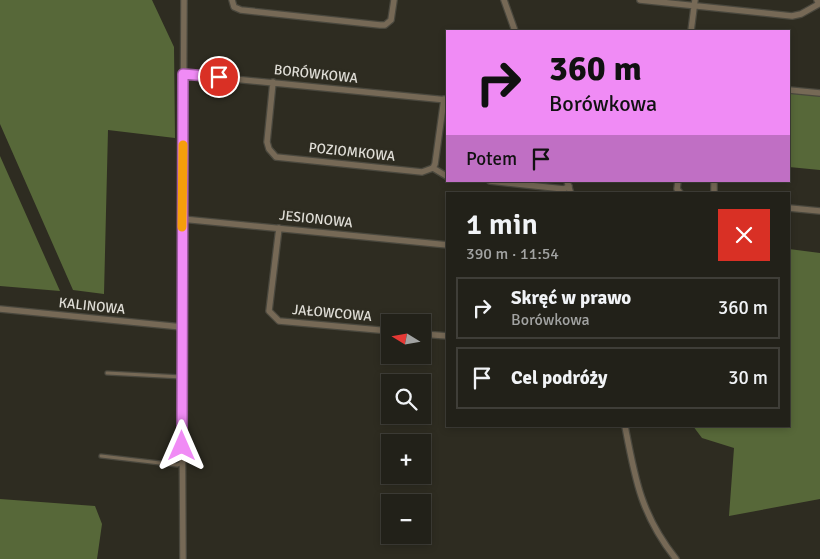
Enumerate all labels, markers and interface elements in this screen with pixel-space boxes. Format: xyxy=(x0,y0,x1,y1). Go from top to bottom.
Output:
text: 360 m xyxy=(549,47,642,90)
icon: right xyxy=(466,50,531,115)
pin xyxy=(198,56,240,98)
street label: BORÓWKOWA xyxy=(273,61,359,87)
icon: arrive xyxy=(205,63,233,91)
text: Borówkowa xyxy=(549,90,657,117)
street label: POZIOMKOWA xyxy=(308,139,396,165)
icon: arrive xyxy=(527,145,555,173)
text: Potem xyxy=(466,147,517,171)
text: 1 min xyxy=(466,206,538,243)
street label: JESIONOWA xyxy=(278,207,354,231)
button: close xyxy=(718,209,770,261)
text: 390 m · 11:54 xyxy=(466,244,559,264)
text: Skręć w prawo xyxy=(511,286,631,310)
street label: KALINOWA xyxy=(58,294,127,318)
icon: right xyxy=(468,294,496,322)
text: 360 m xyxy=(718,296,768,320)
street label: JAŁOWCOWA xyxy=(291,301,373,325)
text: Borówkowa xyxy=(511,310,590,330)
north arrow xyxy=(381,314,431,364)
map controls xyxy=(381,314,431,544)
icon: arrive xyxy=(468,364,496,392)
text: Cel podróży xyxy=(511,366,607,390)
text: 30 m xyxy=(728,366,768,390)
button: search xyxy=(381,374,431,424)
position arrow xyxy=(155,419,207,471)
button: + xyxy=(381,434,431,484)
button: − xyxy=(381,494,431,544)

